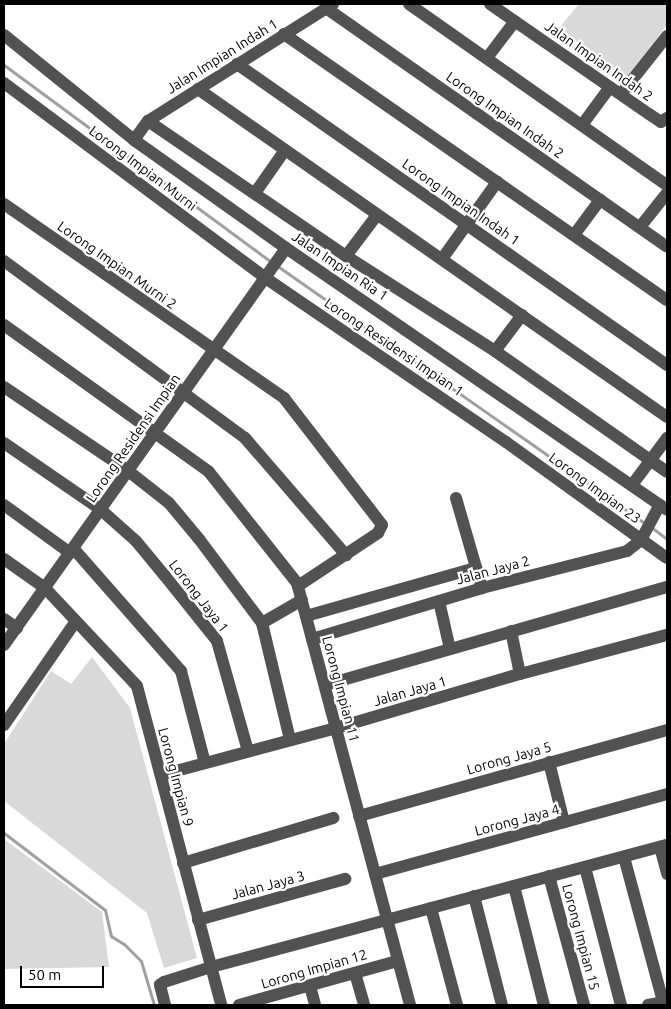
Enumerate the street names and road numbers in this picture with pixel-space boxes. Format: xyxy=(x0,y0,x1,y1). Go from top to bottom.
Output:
street label: Jalan Impian Indah 1 xyxy=(163,15,281,97)
street label: Jalan Impian Indah 2 xyxy=(542,17,656,105)
street label: Lorong Impian Indah 2 xyxy=(443,68,567,162)
street label: Lorong Impian Murni xyxy=(86,122,200,214)
street label: Lorong Impian Indah 1 xyxy=(399,155,523,249)
street label: Lorong Impian Murni 2 xyxy=(54,217,180,313)
street label: Jalan Impian Ria 1 xyxy=(289,228,391,304)
street label: Lorong Residensi Impian 1 xyxy=(321,294,467,400)
street label: Lorong Residensi Impian xyxy=(82,371,184,505)
street label: Lorong Impian 23 xyxy=(546,449,644,527)
street label: Jalan Jaya 2 xyxy=(454,552,532,588)
street label: Lorong Jaya 1 xyxy=(166,556,232,636)
street label: Lorong Impian 11 xyxy=(319,634,363,744)
street label: Jalan Jaya 1 xyxy=(372,673,448,709)
street label: Lorong Impian 9 xyxy=(155,726,197,828)
street label: Lorong Jaya 5 xyxy=(465,738,553,778)
street label: Lorong Jaya 4 xyxy=(473,801,561,839)
street label: Jalan Jaya 3 xyxy=(229,867,307,903)
street label: Lorong Impian 15 xyxy=(559,882,603,992)
street label: Lorong Impian 12 xyxy=(259,946,369,992)

